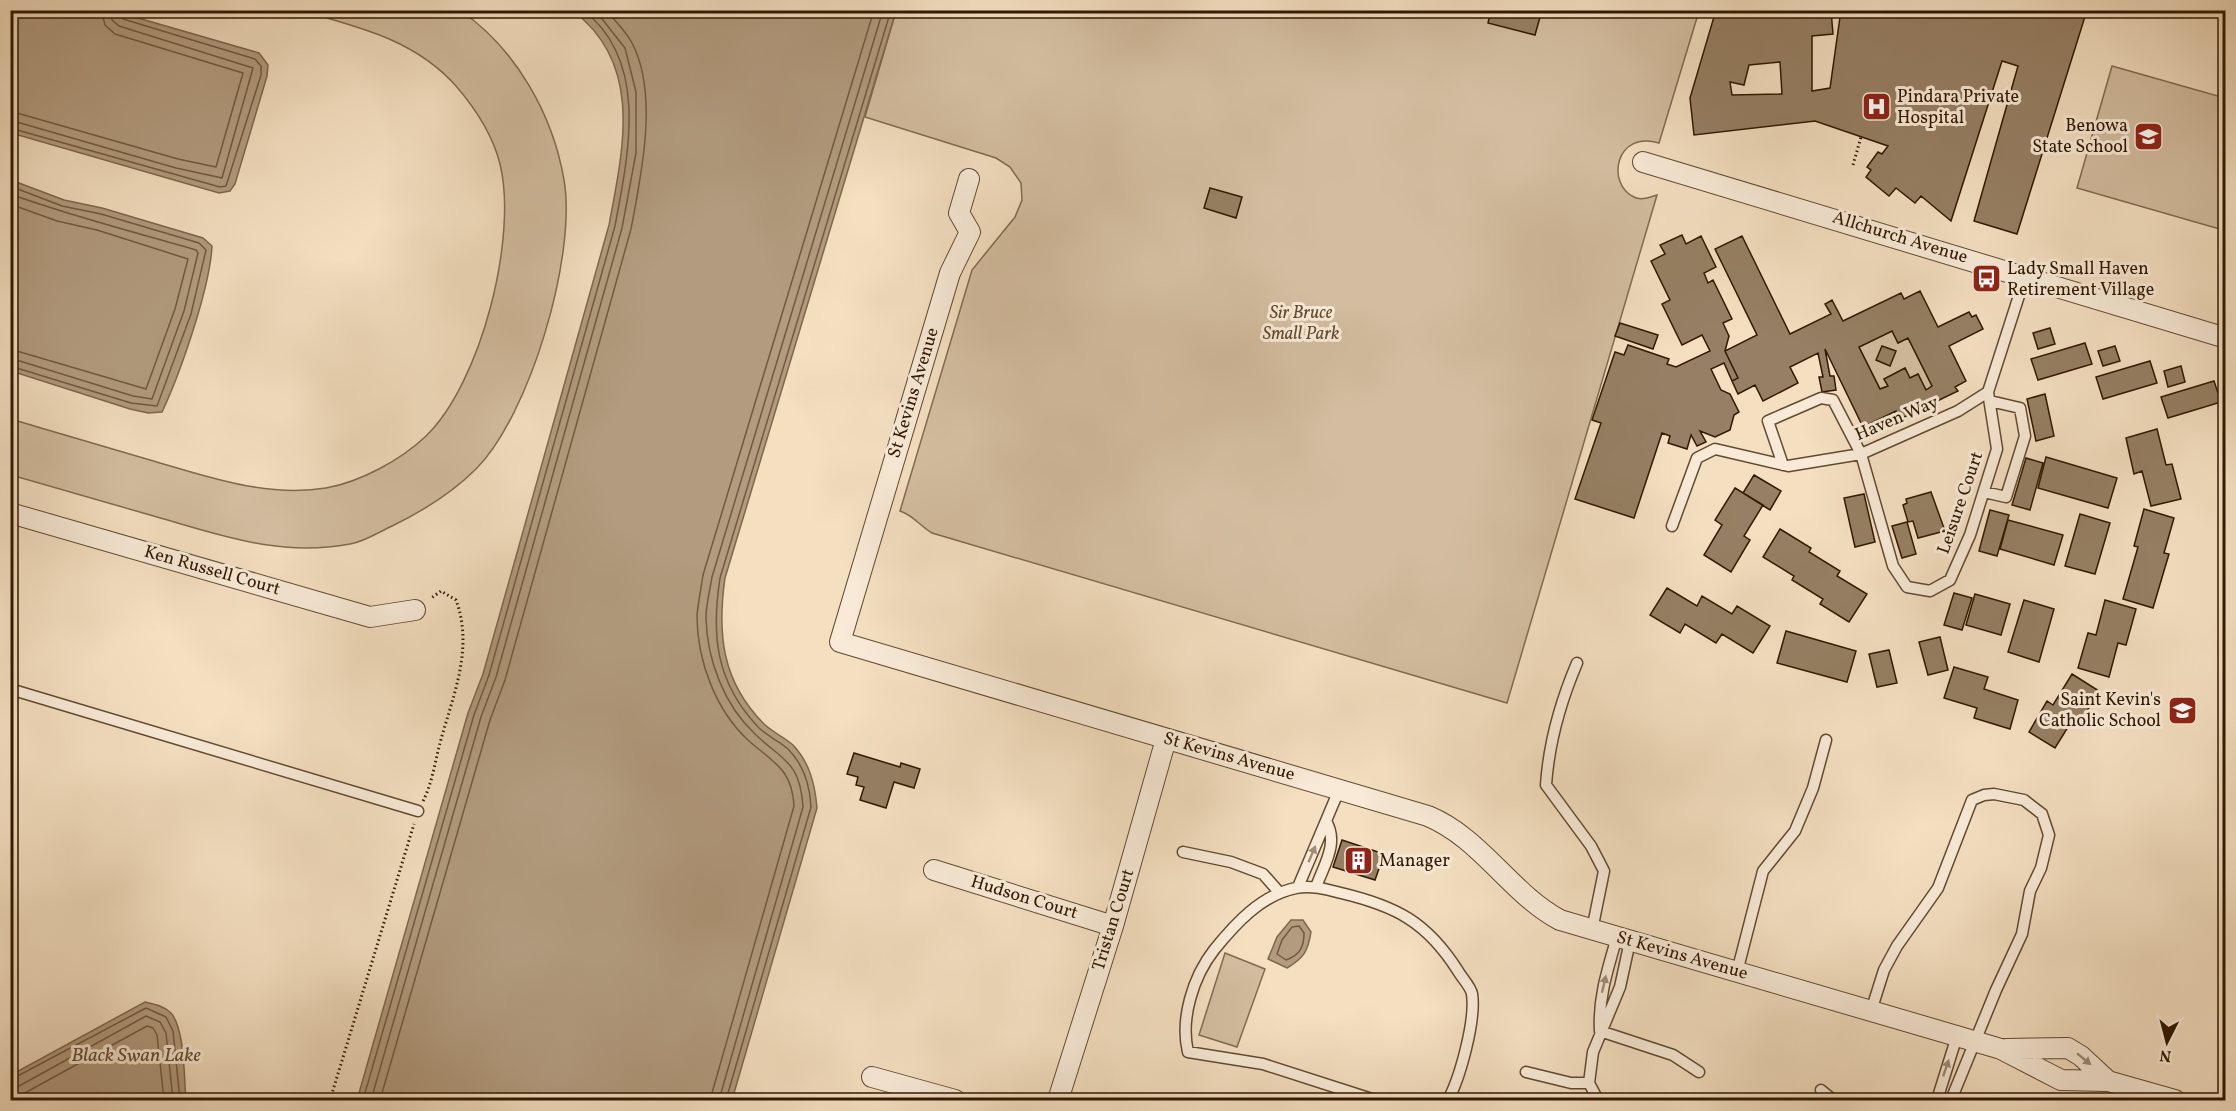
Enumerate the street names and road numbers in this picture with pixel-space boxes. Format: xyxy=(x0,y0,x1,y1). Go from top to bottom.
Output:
street label: Allchurch Avenue xyxy=(1829,206,1971,270)
street label: St Kevins Avenue xyxy=(882,325,946,461)
street label: Haven Way xyxy=(1851,390,1943,448)
street label: Leisure Court xyxy=(1932,448,1990,558)
street label: Ken Russell Court xyxy=(141,540,283,602)
street label: St Kevins Avenue xyxy=(1160,726,1298,788)
street label: Tristan Court xyxy=(1087,866,1141,974)
street label: Hudson Court xyxy=(967,870,1081,926)
street label: St Kevins Avenue xyxy=(1613,925,1751,987)

